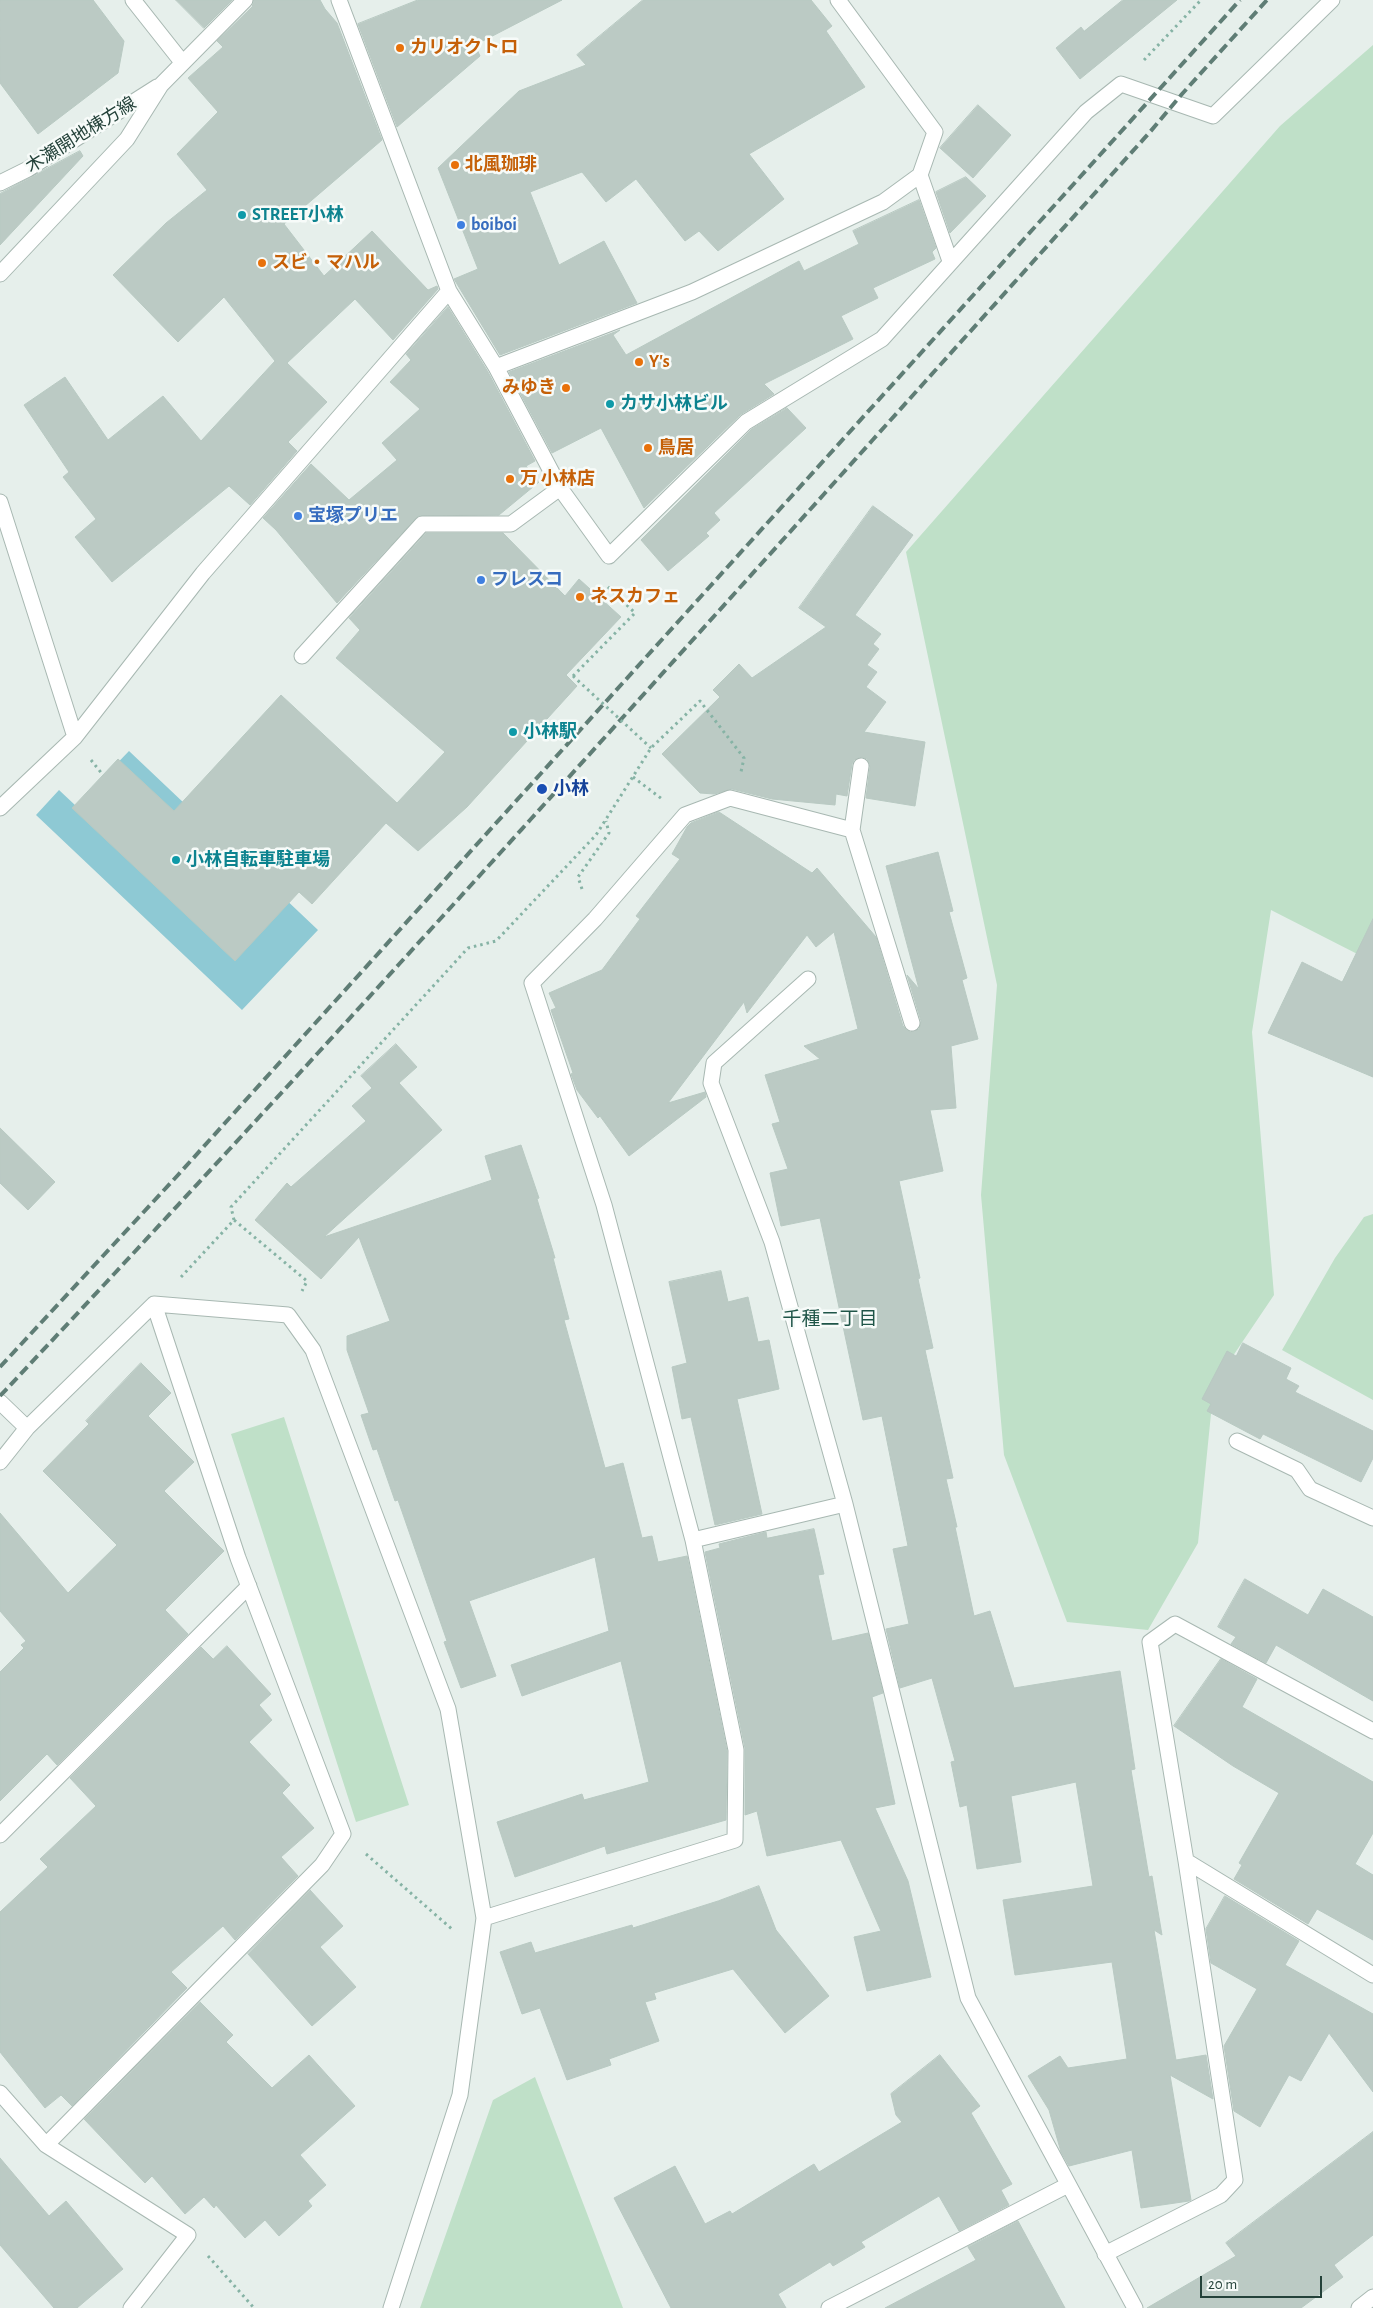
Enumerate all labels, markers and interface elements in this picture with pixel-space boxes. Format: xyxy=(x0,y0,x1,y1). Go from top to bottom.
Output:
place label: カリオクトロ xyxy=(410,37,518,59)
marker: カリオクトロ xyxy=(394,42,406,54)
street label: 木瀬開地棟方線 xyxy=(22,92,140,178)
place label: 北風珈琲 xyxy=(465,154,537,176)
marker: 北風珈琲 xyxy=(449,159,461,171)
place label: STREET小林 xyxy=(252,204,344,226)
marker: STREET小林 xyxy=(236,209,248,221)
place label: boiboi xyxy=(471,214,517,236)
marker: boiboi xyxy=(455,219,467,231)
place label: スビ・マハル xyxy=(272,252,380,274)
marker: スビ・マハル xyxy=(256,257,268,269)
place label: Y's xyxy=(649,351,670,373)
marker: Y's xyxy=(633,356,645,368)
place label: みゆき xyxy=(502,377,556,399)
marker: みゆき xyxy=(560,382,572,394)
place label: カサ小林ビル xyxy=(620,393,728,415)
marker: カサ小林ビル xyxy=(604,398,616,410)
place label: 鳥居 xyxy=(658,437,694,459)
marker: 鳥居 xyxy=(642,442,654,454)
place label: 万 小林店 xyxy=(520,468,595,490)
marker: 万 小林店 xyxy=(504,473,516,485)
place label: 宝塚プリエ xyxy=(308,505,398,527)
marker: 宝塚プリエ xyxy=(292,510,304,522)
place label: フレスコ xyxy=(491,569,563,591)
marker: フレスコ xyxy=(475,574,487,586)
place label: ネスカフェ xyxy=(590,586,680,608)
marker: ネスカフェ xyxy=(574,591,586,603)
place label: 小林駅 xyxy=(523,721,577,743)
marker: 小林駅 xyxy=(507,726,519,738)
place label: 小林 xyxy=(553,778,589,800)
marker: 小林 xyxy=(535,782,549,796)
place label: 小林自転車駐車場 xyxy=(186,849,330,871)
marker: 小林自転車駐車場 xyxy=(170,854,182,866)
district label: 千種二丁目 xyxy=(783,1308,877,1330)
scale bar xyxy=(1203,2266,1326,2298)
text: 20 m xyxy=(1208,2277,1237,2292)

